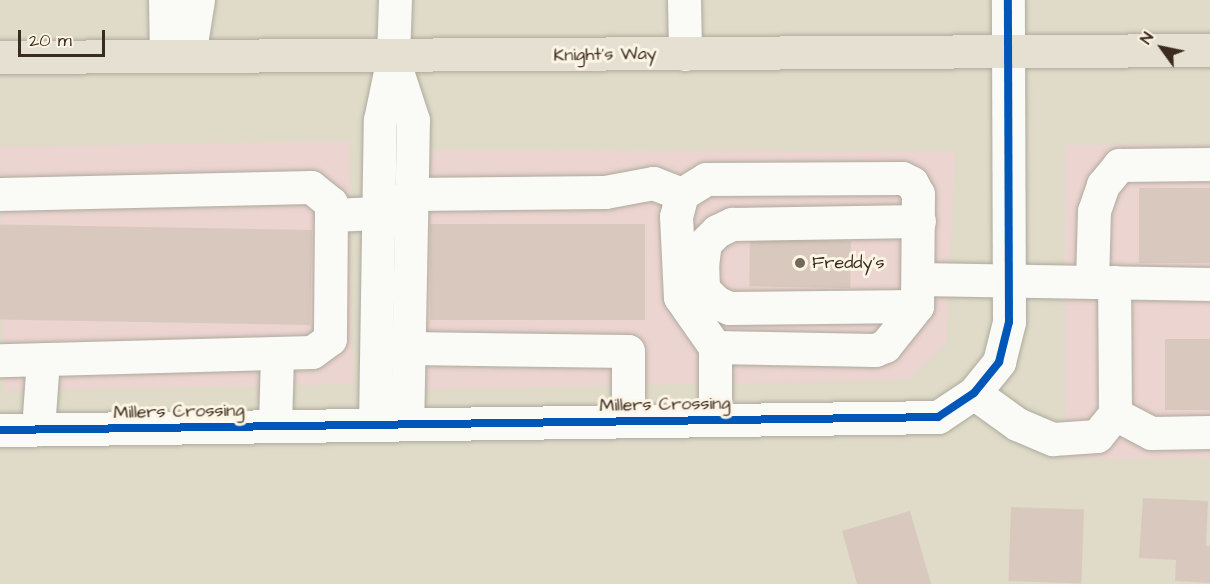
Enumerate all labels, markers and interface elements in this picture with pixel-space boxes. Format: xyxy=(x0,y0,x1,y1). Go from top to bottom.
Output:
scale bar xyxy=(21,18,108,56)
north arrow xyxy=(1132,18,1192,78)
text: 20 m xyxy=(29,28,72,53)
text: N xyxy=(1135,28,1159,48)
street label: Knight's Way xyxy=(553,43,657,67)
place label: Freddy's xyxy=(812,252,884,274)
marker: Freddy's xyxy=(793,256,807,270)
street label: Millers Crossing xyxy=(599,393,731,417)
street label: Millers Crossing xyxy=(113,400,245,424)

